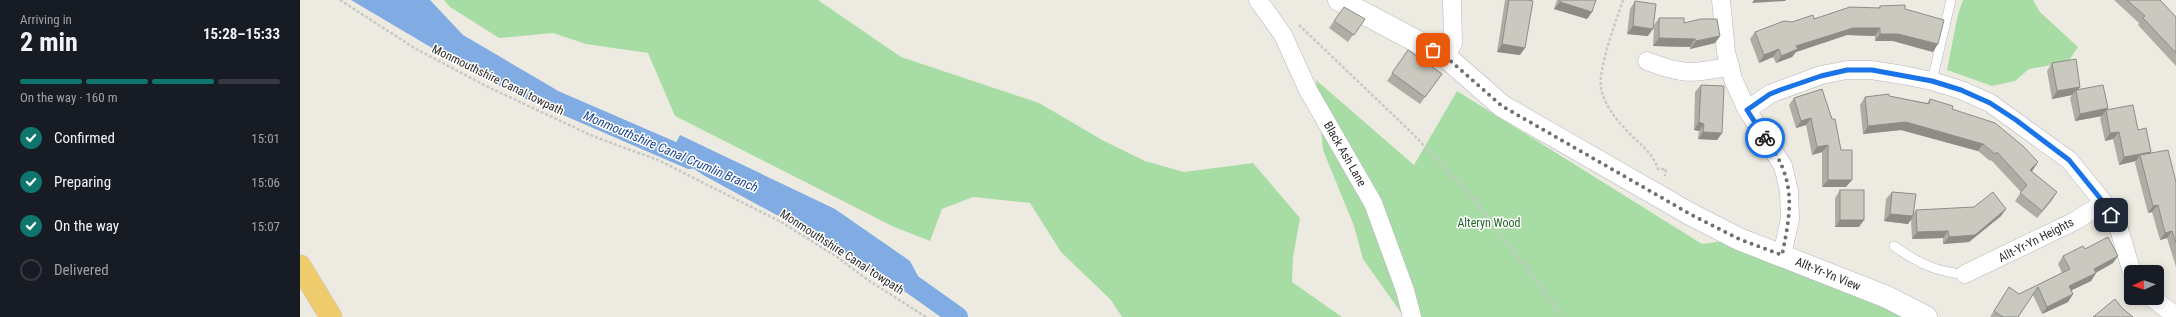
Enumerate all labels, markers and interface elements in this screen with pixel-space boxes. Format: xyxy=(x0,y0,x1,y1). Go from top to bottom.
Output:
text: Arriving in xyxy=(20,12,72,27)
text: 15:28–15:33 xyxy=(203,25,280,43)
text: 2 min xyxy=(20,27,78,57)
pin xyxy=(1416,33,1450,67)
icon: bag xyxy=(1422,39,1444,61)
street label: Monmouthshire Canal towpath xyxy=(430,42,566,118)
text: On the way · 160 m xyxy=(20,90,117,105)
water label: Monmouthshire Canal Crumlin Branch xyxy=(581,108,760,195)
courier xyxy=(1745,118,1785,158)
street label: Black Ash Lane xyxy=(1321,119,1369,189)
icon: check xyxy=(20,127,42,149)
icon: bike xyxy=(1754,127,1776,149)
text: Confirmed xyxy=(54,129,115,147)
text: 15:01 xyxy=(251,131,280,146)
icon: check xyxy=(20,171,42,193)
text: Preparing xyxy=(54,173,111,191)
text: 15:06 xyxy=(251,175,280,190)
pin xyxy=(2094,198,2128,232)
icon: home xyxy=(2100,204,2122,226)
street label: Monmouthshire Canal towpath xyxy=(777,207,907,297)
icon: check xyxy=(20,215,42,237)
street label: Allt-Yr-Yn Heights xyxy=(1996,215,2076,265)
park label: Alteryn Wood xyxy=(1457,216,1521,230)
text: On the way xyxy=(54,217,119,235)
text: 15:07 xyxy=(251,219,280,234)
street label: Allt-Yr-Yn View xyxy=(1793,255,1863,294)
text: Delivered xyxy=(54,261,109,279)
north arrow xyxy=(2124,265,2164,305)
map controls xyxy=(2124,265,2164,305)

